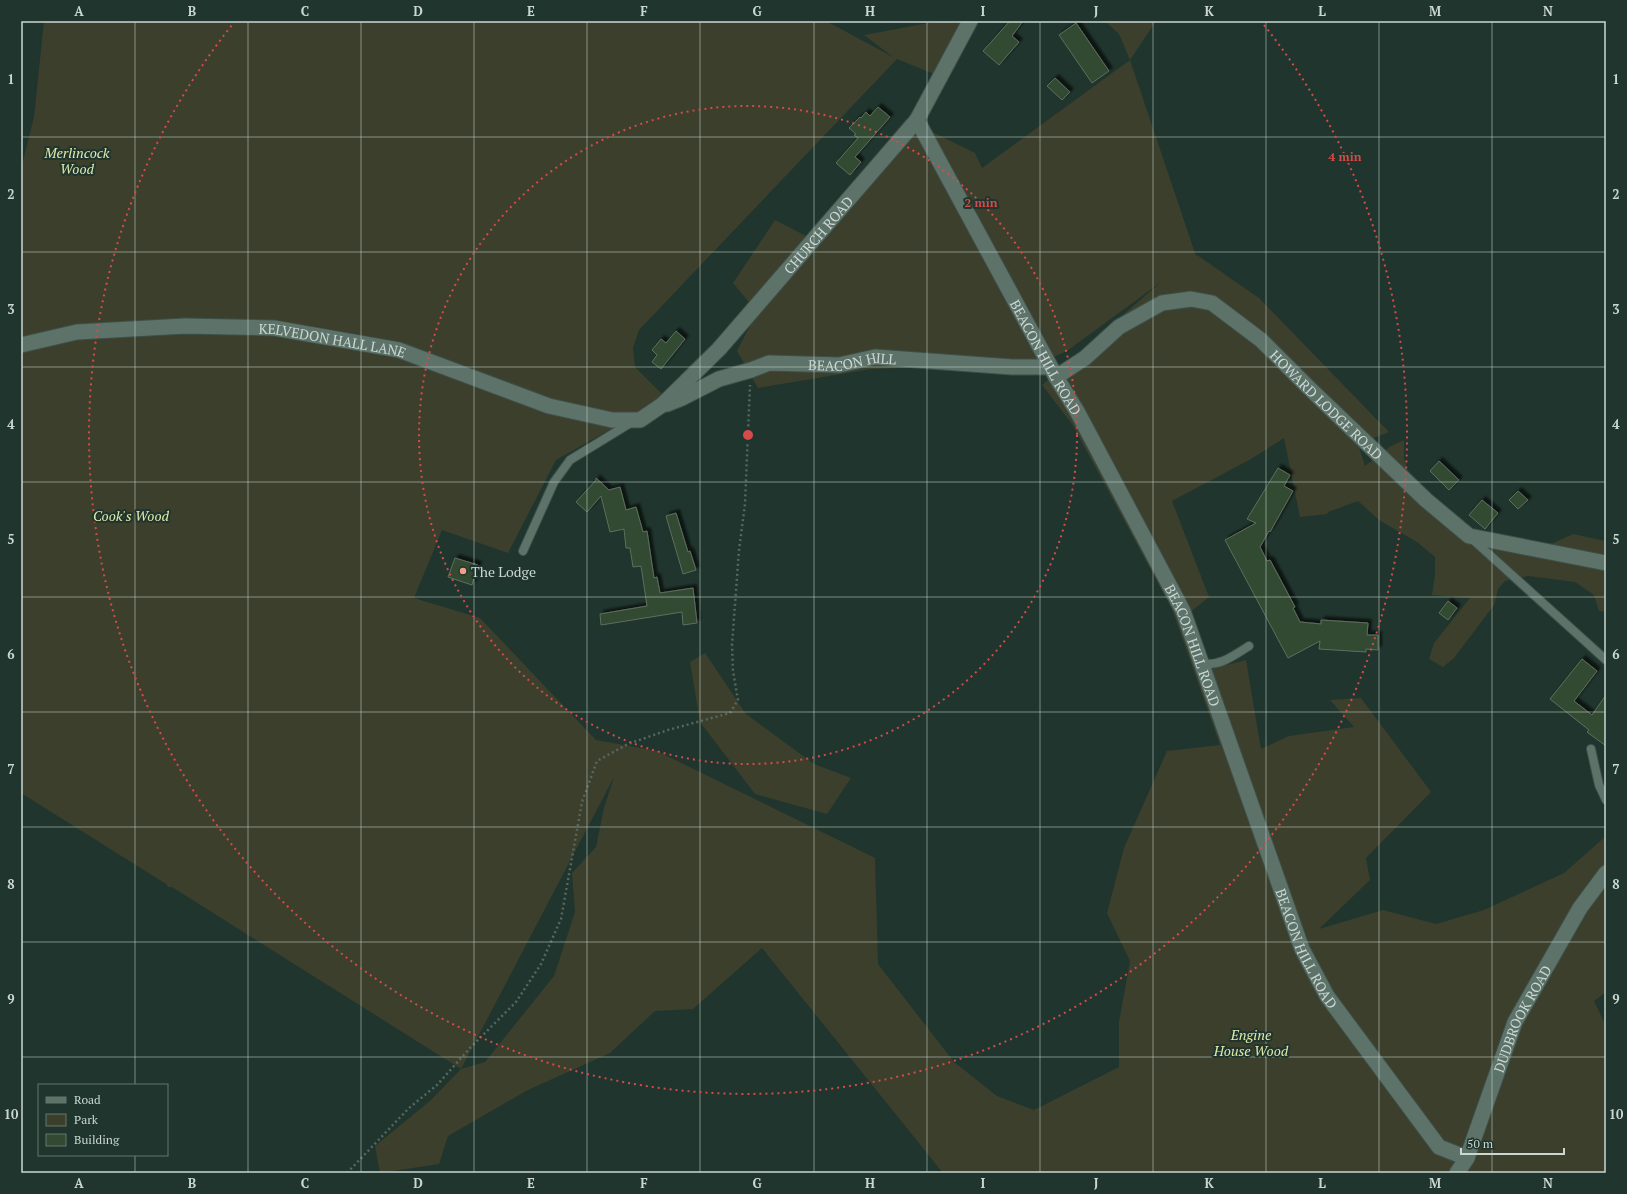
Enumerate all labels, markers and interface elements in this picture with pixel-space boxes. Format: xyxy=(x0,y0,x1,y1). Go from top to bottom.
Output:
text: A xyxy=(74,2,84,20)
text: B xyxy=(188,2,196,20)
text: C xyxy=(301,2,309,20)
text: D xyxy=(413,2,423,20)
text: E xyxy=(527,2,535,20)
text: F xyxy=(640,2,648,20)
text: G xyxy=(752,2,762,20)
text: H xyxy=(865,2,875,20)
text: I xyxy=(981,2,986,20)
text: J xyxy=(1094,2,1099,20)
text: K xyxy=(1204,2,1214,20)
text: L xyxy=(1318,2,1326,20)
text: M xyxy=(1429,2,1441,20)
text: N xyxy=(1543,2,1553,20)
text: 1 xyxy=(7,70,15,88)
text: 1 xyxy=(1612,70,1620,88)
park label: Merlincock Wood xyxy=(43,143,110,178)
text: 4 min xyxy=(1329,149,1362,164)
text: 2 xyxy=(7,185,15,203)
text: 2 xyxy=(1612,185,1620,203)
street label: CHURCH ROAD xyxy=(779,192,857,278)
text: 2 min xyxy=(965,195,998,210)
street label: BEACON HILL ROAD xyxy=(1006,296,1086,418)
text: 3 xyxy=(7,300,15,318)
text: 3 xyxy=(1612,300,1620,318)
street label: KELVEDON HALL LANE xyxy=(258,318,409,361)
street label: HOWARD LODGE ROAD xyxy=(1266,345,1387,464)
street label: BEACON HILL xyxy=(808,348,897,375)
text: 4 xyxy=(7,415,15,433)
text: 4 xyxy=(1612,415,1620,433)
centre of rings xyxy=(741,428,755,442)
park label: Cook's Wood xyxy=(93,506,170,525)
text: 5 xyxy=(7,530,15,548)
text: 5 xyxy=(1612,530,1620,548)
place label: The Lodge xyxy=(471,562,536,581)
marker: The Lodge xyxy=(458,566,468,576)
street label: BEACON HILL ROAD xyxy=(1161,581,1225,709)
text: 6 xyxy=(7,645,15,663)
text: 6 xyxy=(1612,645,1620,663)
text: 7 xyxy=(7,760,15,778)
text: 7 xyxy=(1612,760,1620,778)
text: 8 xyxy=(7,875,15,893)
text: 8 xyxy=(1612,875,1620,893)
street label: BEACON HILL ROAD xyxy=(1272,886,1342,1012)
street label: DUDBROOK ROAD xyxy=(1488,961,1555,1075)
text: 9 xyxy=(7,990,15,1008)
text: 9 xyxy=(1612,990,1620,1008)
park label: Engine House Wood xyxy=(1213,1025,1289,1060)
legend xyxy=(38,1084,168,1156)
text: Road xyxy=(74,1092,101,1107)
text: 10 xyxy=(4,1105,19,1123)
text: 10 xyxy=(1609,1105,1624,1123)
text: Park xyxy=(74,1112,99,1127)
scale bar xyxy=(1461,1130,1564,1156)
text: Building xyxy=(74,1132,120,1147)
text: 50 m xyxy=(1467,1136,1494,1151)
text: A xyxy=(74,1174,84,1192)
text: B xyxy=(188,1174,196,1192)
text: C xyxy=(301,1174,309,1192)
text: D xyxy=(413,1174,423,1192)
text: E xyxy=(527,1174,535,1192)
text: F xyxy=(640,1174,648,1192)
text: G xyxy=(752,1174,762,1192)
text: H xyxy=(865,1174,875,1192)
text: I xyxy=(981,1174,986,1192)
text: J xyxy=(1094,1174,1099,1192)
text: K xyxy=(1204,1174,1214,1192)
text: L xyxy=(1318,1174,1326,1192)
text: M xyxy=(1429,1174,1441,1192)
text: N xyxy=(1543,1174,1553,1192)

